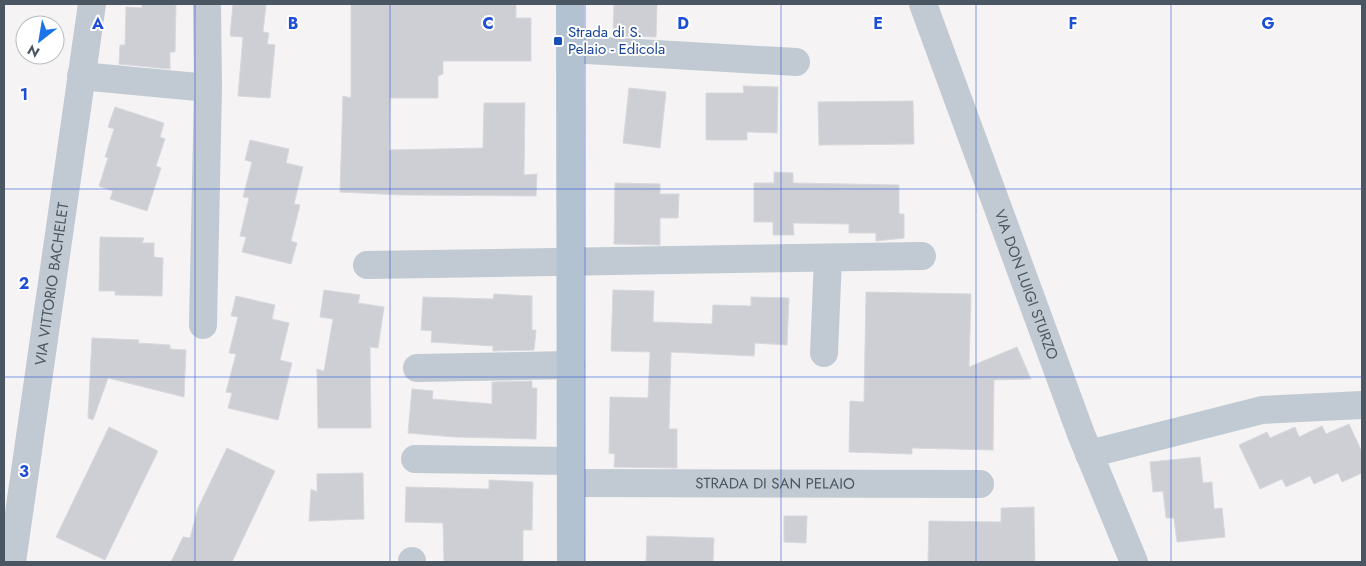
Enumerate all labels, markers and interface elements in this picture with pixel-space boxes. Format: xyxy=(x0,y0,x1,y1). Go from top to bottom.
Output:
text: A xyxy=(91,12,104,35)
text: B xyxy=(288,12,298,35)
text: C xyxy=(482,12,494,35)
text: D xyxy=(677,12,689,35)
text: E xyxy=(873,12,883,35)
text: F xyxy=(1069,12,1077,35)
text: G xyxy=(1261,12,1275,35)
north arrow xyxy=(15,15,65,65)
place label: Strada di S. Pelaio - Edicola xyxy=(568,21,665,60)
marker: Strada di S. Pelaio - Edicola xyxy=(552,35,564,47)
text: N xyxy=(23,40,43,63)
text: 1 xyxy=(20,83,28,106)
street label: VIA VITTORIO BACHELET xyxy=(29,201,74,367)
street label: VIA DON LUIGI STURZO xyxy=(989,207,1064,363)
text: 2 xyxy=(19,272,29,295)
text: 3 xyxy=(19,460,29,483)
street label: STRADA DI SAN PELAIO xyxy=(695,472,855,495)

